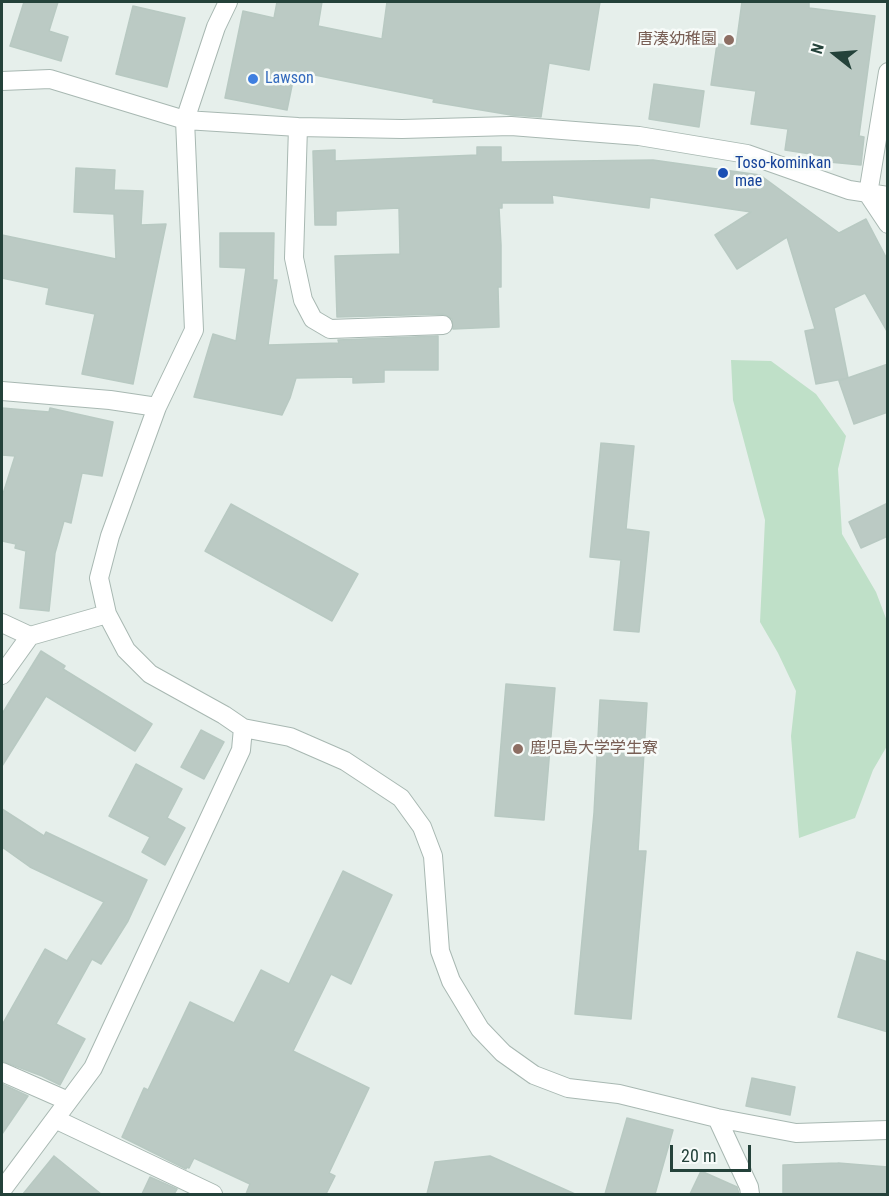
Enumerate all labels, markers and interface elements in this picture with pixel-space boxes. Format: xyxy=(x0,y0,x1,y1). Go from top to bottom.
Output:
north arrow xyxy=(805,24,865,84)
place label: 唐湊幼稚園 xyxy=(637,30,717,50)
marker: 唐湊幼稚園 xyxy=(722,33,736,47)
text: N xyxy=(807,41,828,56)
place label: Lawson xyxy=(265,69,314,89)
marker: Lawson xyxy=(246,72,260,86)
place label: Toso-kominkan mae xyxy=(735,154,831,192)
marker: Toso-kominkan mae xyxy=(716,166,730,180)
place label: 鹿児島大学学生寮 xyxy=(530,739,658,759)
marker: 鹿児島大学学生寮 xyxy=(511,742,525,756)
scale bar xyxy=(673,1133,754,1171)
text: 20 m xyxy=(681,1145,716,1166)

